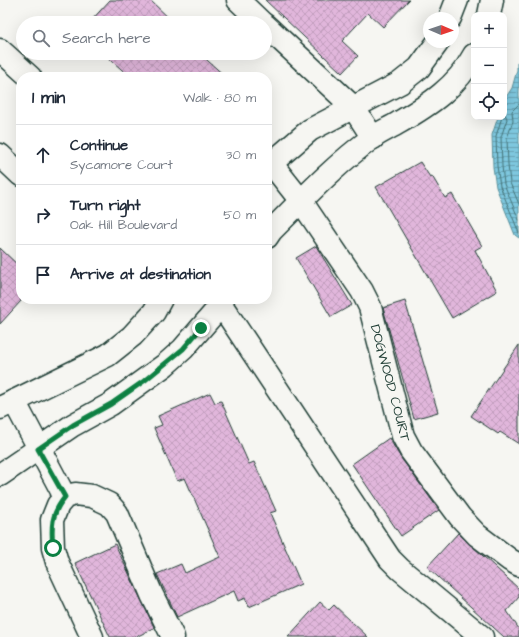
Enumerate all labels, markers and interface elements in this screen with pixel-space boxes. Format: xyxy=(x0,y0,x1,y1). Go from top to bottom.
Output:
north arrow xyxy=(423,12,459,48)
map controls xyxy=(471,12,507,120)
button: + xyxy=(471,12,507,48)
search box xyxy=(16,16,272,60)
icon: search xyxy=(30,27,52,49)
text: Search here xyxy=(62,28,151,49)
button: − xyxy=(471,48,507,84)
button: locate xyxy=(471,84,507,120)
text: 1 min xyxy=(32,86,65,110)
text: Walk · 80 m xyxy=(183,89,256,107)
text: Continue xyxy=(70,135,128,156)
icon: ahead xyxy=(32,144,54,166)
text: 30 m xyxy=(226,146,256,164)
text: Sycamore Court xyxy=(70,156,173,174)
text: Turn right xyxy=(70,195,141,216)
icon: right xyxy=(32,204,54,226)
text: 50 m xyxy=(223,206,256,224)
text: Oak Hill Boulevard xyxy=(70,216,177,234)
icon: arrive xyxy=(32,264,54,286)
text: Arrive at destination xyxy=(70,264,211,285)
route end xyxy=(192,319,210,337)
street label: DOGWOOD COURT xyxy=(365,322,415,444)
route start xyxy=(44,539,62,557)

